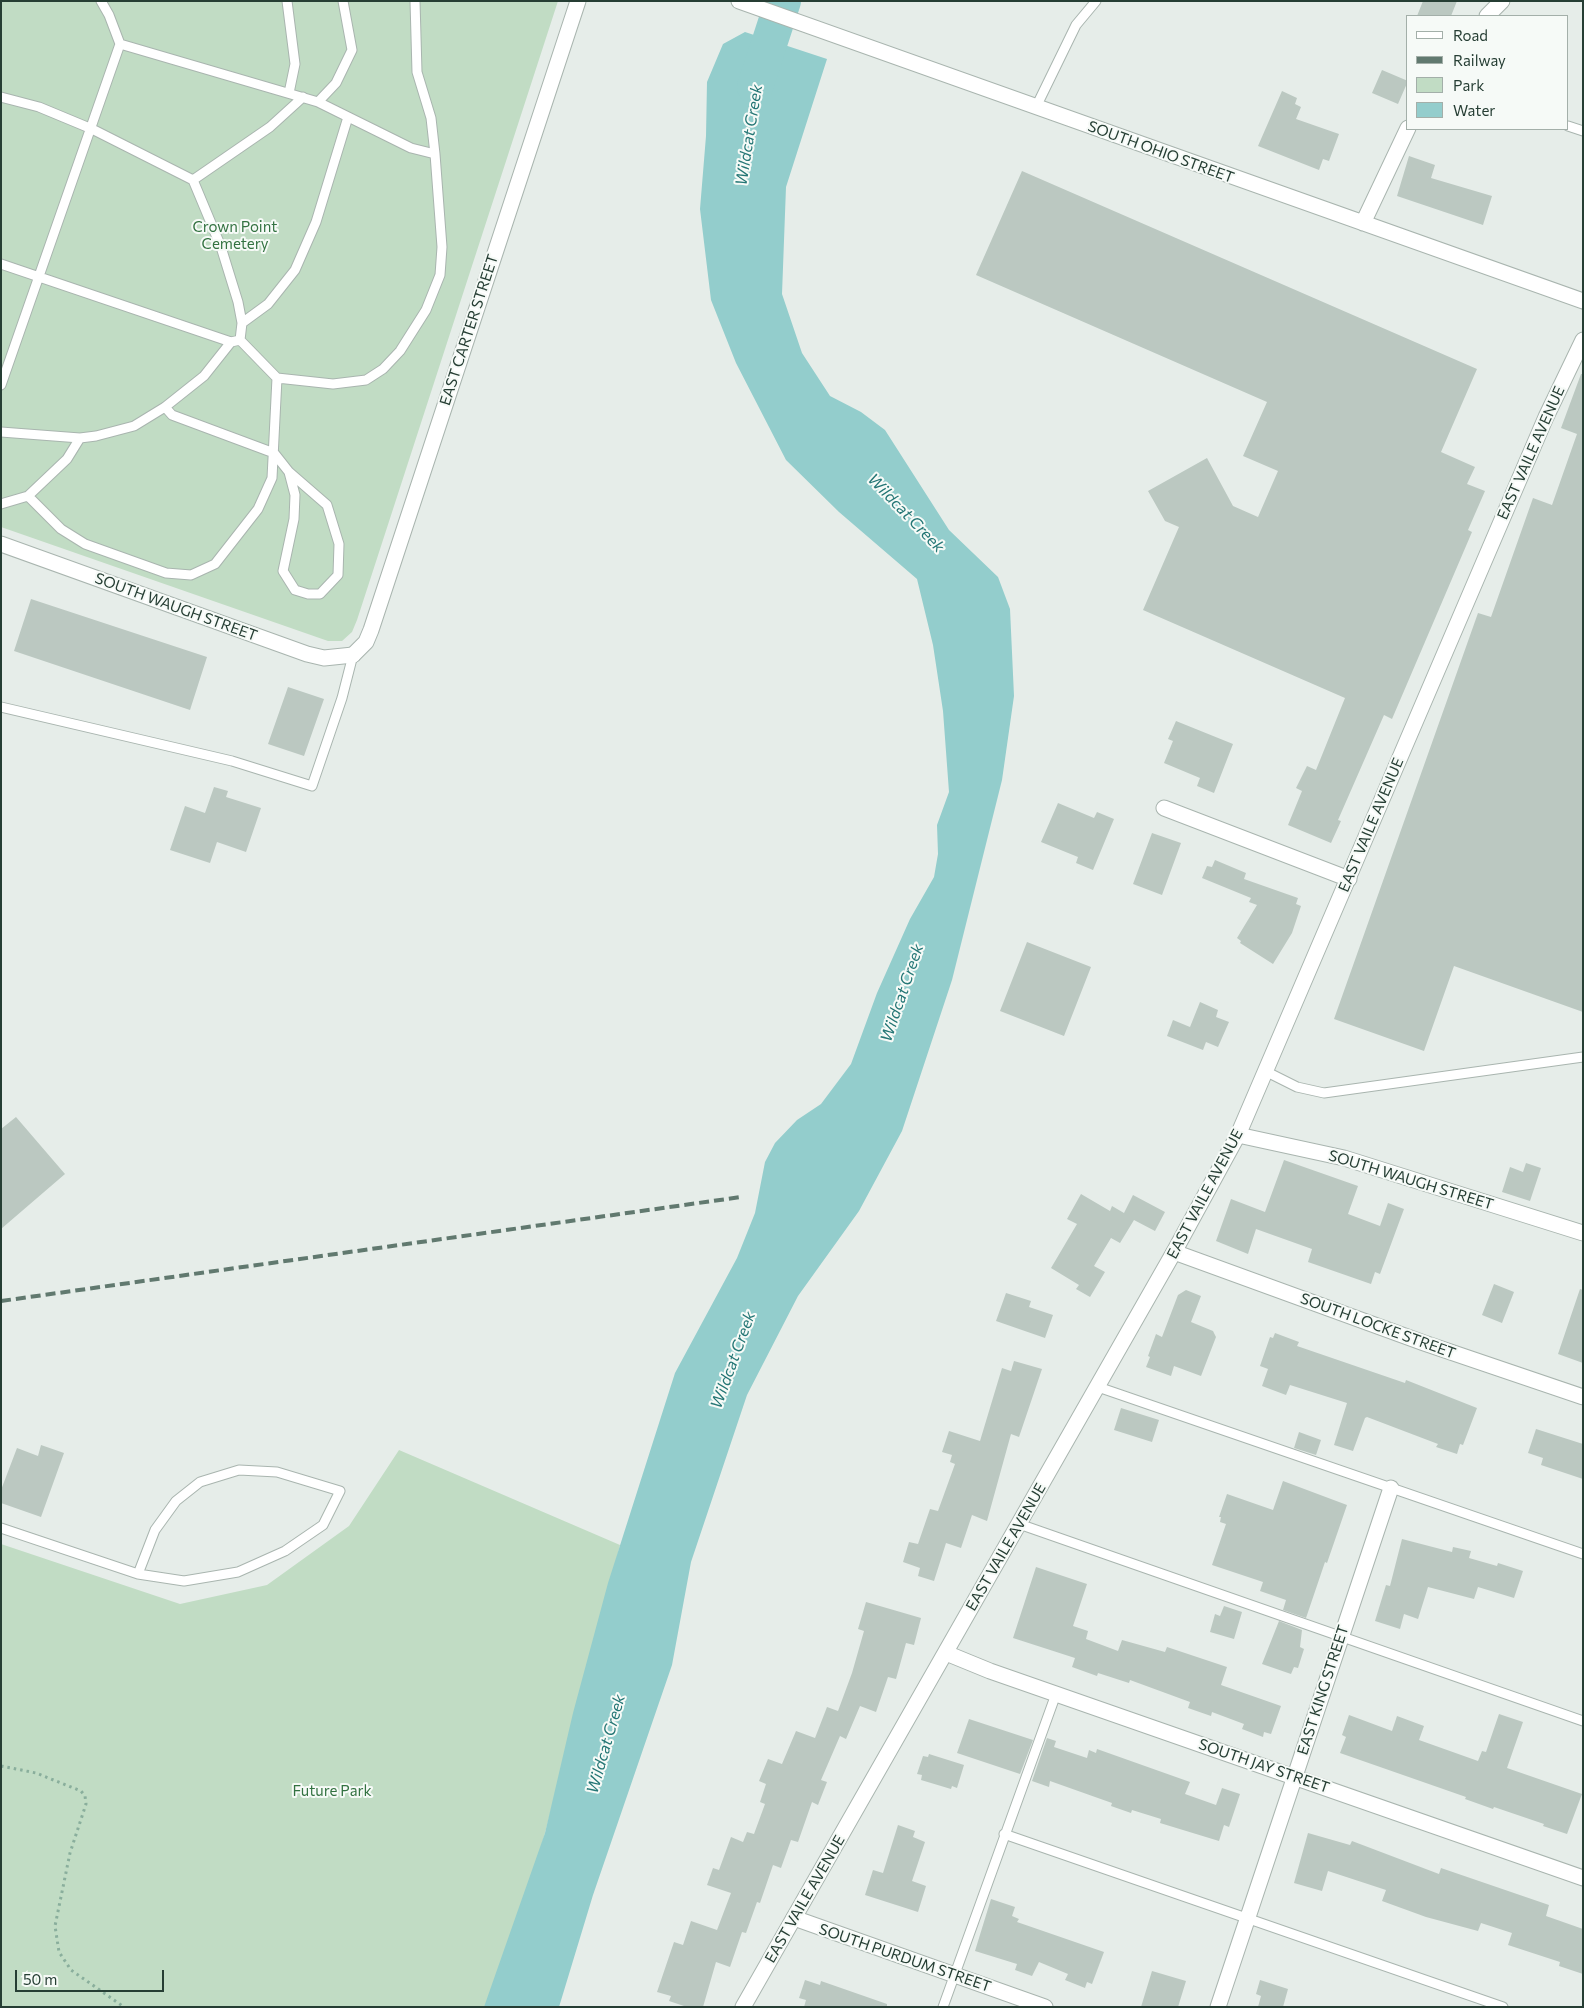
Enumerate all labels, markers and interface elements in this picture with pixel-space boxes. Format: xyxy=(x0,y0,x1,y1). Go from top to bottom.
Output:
legend xyxy=(1406,15,1569,130)
text: Road xyxy=(1453,26,1488,44)
text: Railway xyxy=(1453,51,1506,69)
text: Park xyxy=(1453,76,1484,94)
water label: Wildcat Creek xyxy=(732,83,766,187)
text: Water xyxy=(1453,101,1495,119)
street label: SOUTH OHIO STREET xyxy=(1085,117,1237,187)
park label: Crown Point Cemetery xyxy=(193,218,277,253)
street label: EAST CARTER STREET xyxy=(436,252,502,408)
street label: EAST VAILE AVENUE xyxy=(1493,384,1569,522)
water label: Wildcat Creek xyxy=(864,470,948,556)
street label: SOUTH WAUGH STREET xyxy=(92,569,260,645)
street label: EAST VAILE AVENUE xyxy=(1335,755,1407,895)
water label: Wildcat Creek xyxy=(876,942,928,1044)
street label: EAST VAILE AVENUE xyxy=(1163,1126,1247,1262)
street label: SOUTH WAUGH STREET xyxy=(1326,1146,1496,1214)
street label: SOUTH LOCKE STREET xyxy=(1298,1289,1458,1363)
water label: Wildcat Creek xyxy=(706,1309,760,1411)
street label: EAST VAILE AVENUE xyxy=(962,1480,1050,1614)
street label: EAST KING STREET xyxy=(1294,1623,1352,1757)
water label: Wildcat Creek xyxy=(583,1692,629,1796)
street label: SOUTH JAY STREET xyxy=(1196,1735,1332,1797)
park label: Future Park xyxy=(292,1782,372,1800)
street label: EAST VAILE AVENUE xyxy=(761,1832,849,1966)
street label: SOUTH PURDUM STREET xyxy=(817,1920,993,1996)
scale bar xyxy=(18,1960,166,1992)
text: 50 m xyxy=(23,1970,57,1988)

